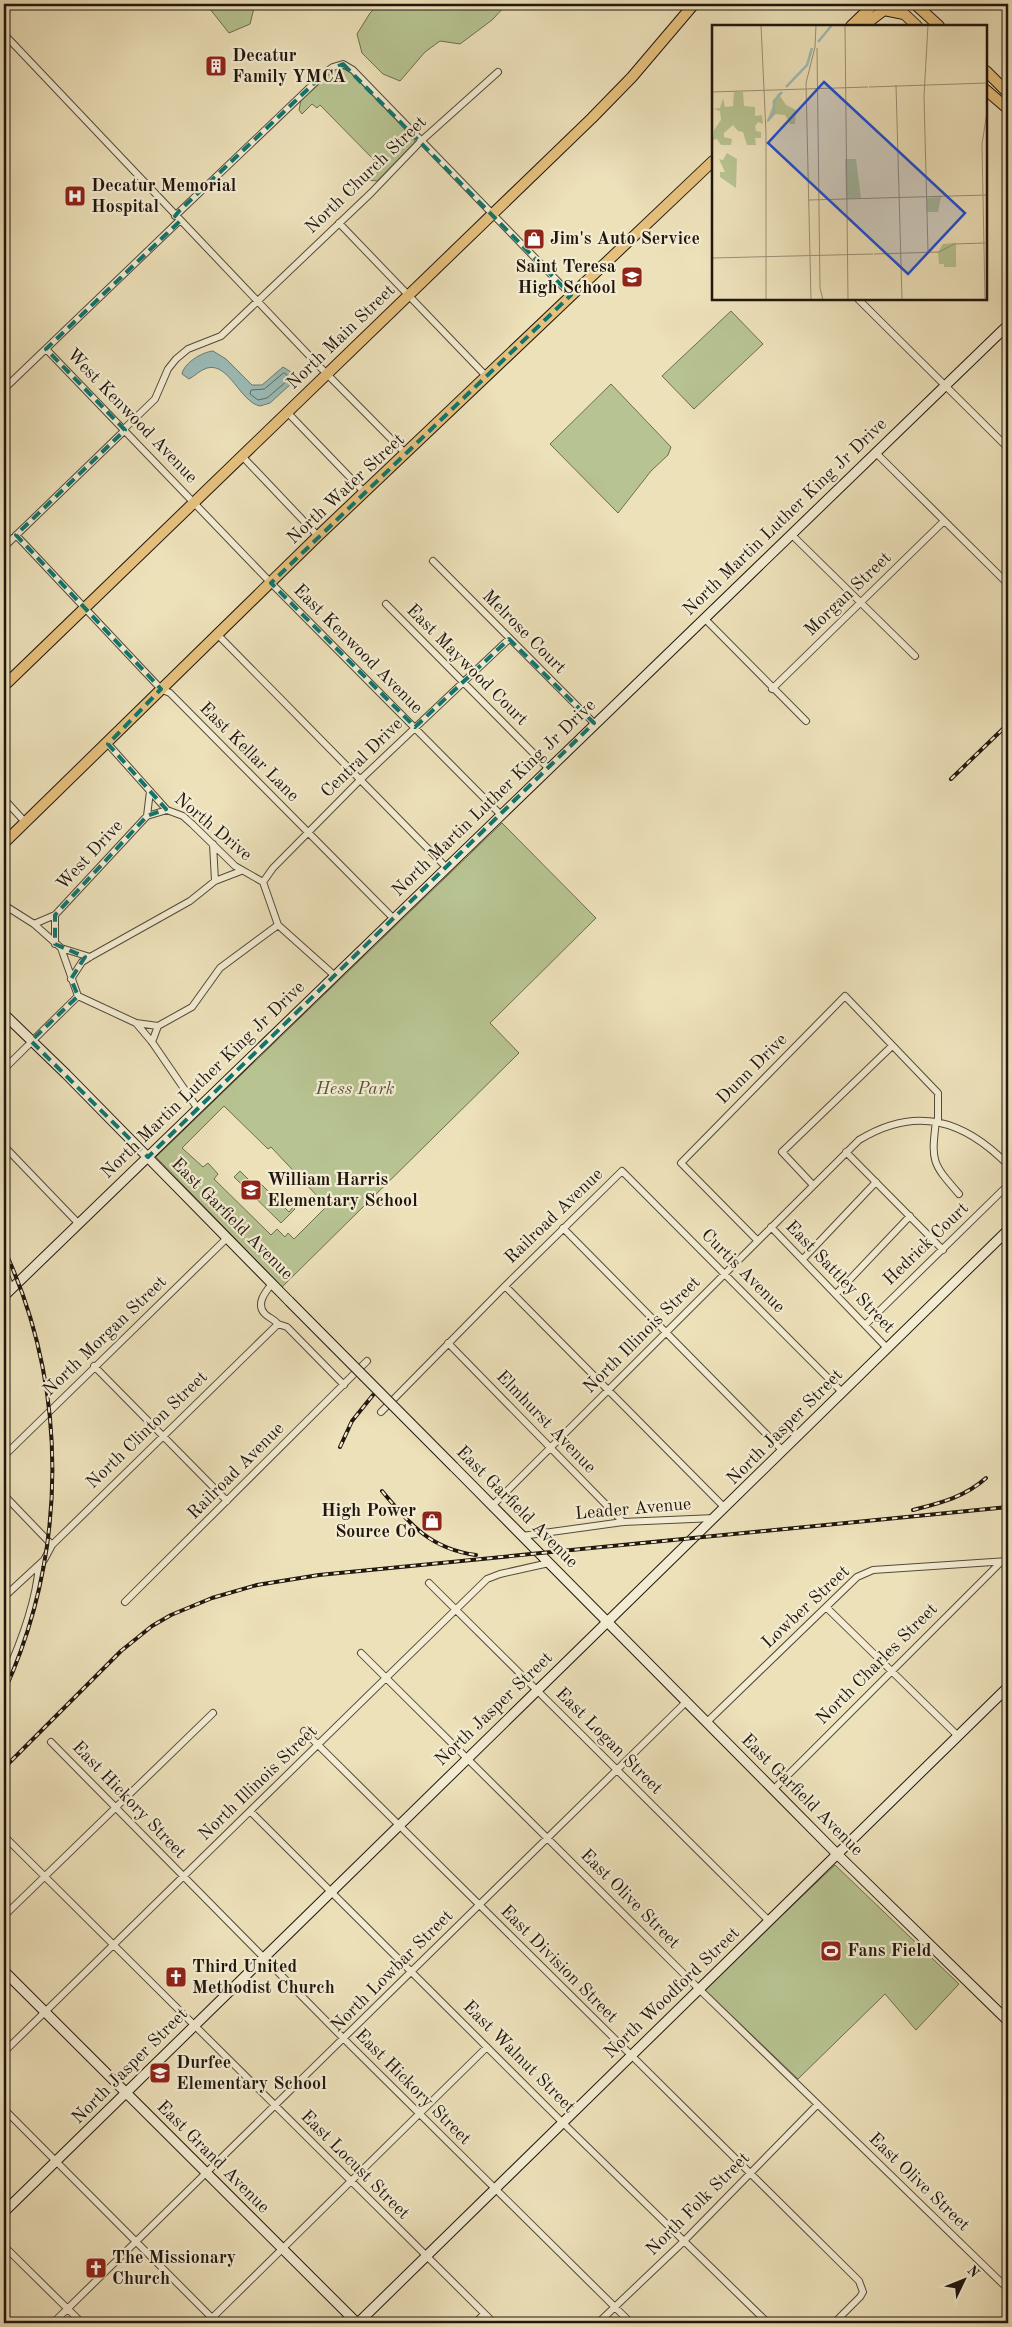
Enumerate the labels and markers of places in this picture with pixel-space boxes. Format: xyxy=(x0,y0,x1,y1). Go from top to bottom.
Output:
place label: Decatur Family YMCA xyxy=(232,47,347,86)
building icon: Decatur Family YMCA xyxy=(204,54,228,78)
place label: Decatur Memorial Hospital xyxy=(91,177,237,216)
hospital icon: Decatur Memorial Hospital xyxy=(63,184,87,208)
shop icon: Jim's Auto Service xyxy=(522,227,546,251)
place label: Jim's Auto Service xyxy=(550,230,700,248)
place label: Saint Teresa High School xyxy=(515,258,616,297)
school or university icon: Saint Teresa High School xyxy=(620,265,644,289)
place label: William Harris Elementary School xyxy=(267,1171,418,1210)
school or university icon: William Harris Elementary School xyxy=(239,1178,263,1202)
place label: High Power Source Co xyxy=(321,1502,416,1541)
shop icon: High Power Source Co xyxy=(420,1509,444,1533)
sports icon: Fans Field xyxy=(819,1939,843,1963)
place label: Fans Field xyxy=(847,1942,932,1960)
place label: Third United Methodist Church xyxy=(192,1958,335,1997)
church icon: Third United Methodist Church xyxy=(164,1965,188,1989)
place label: Durfee Elementary School xyxy=(176,2054,327,2093)
school or university icon: Durfee Elementary School xyxy=(148,2061,172,2085)
place label: The Missionary Church xyxy=(112,2249,236,2288)
church icon: The Missionary Church xyxy=(84,2256,108,2280)

